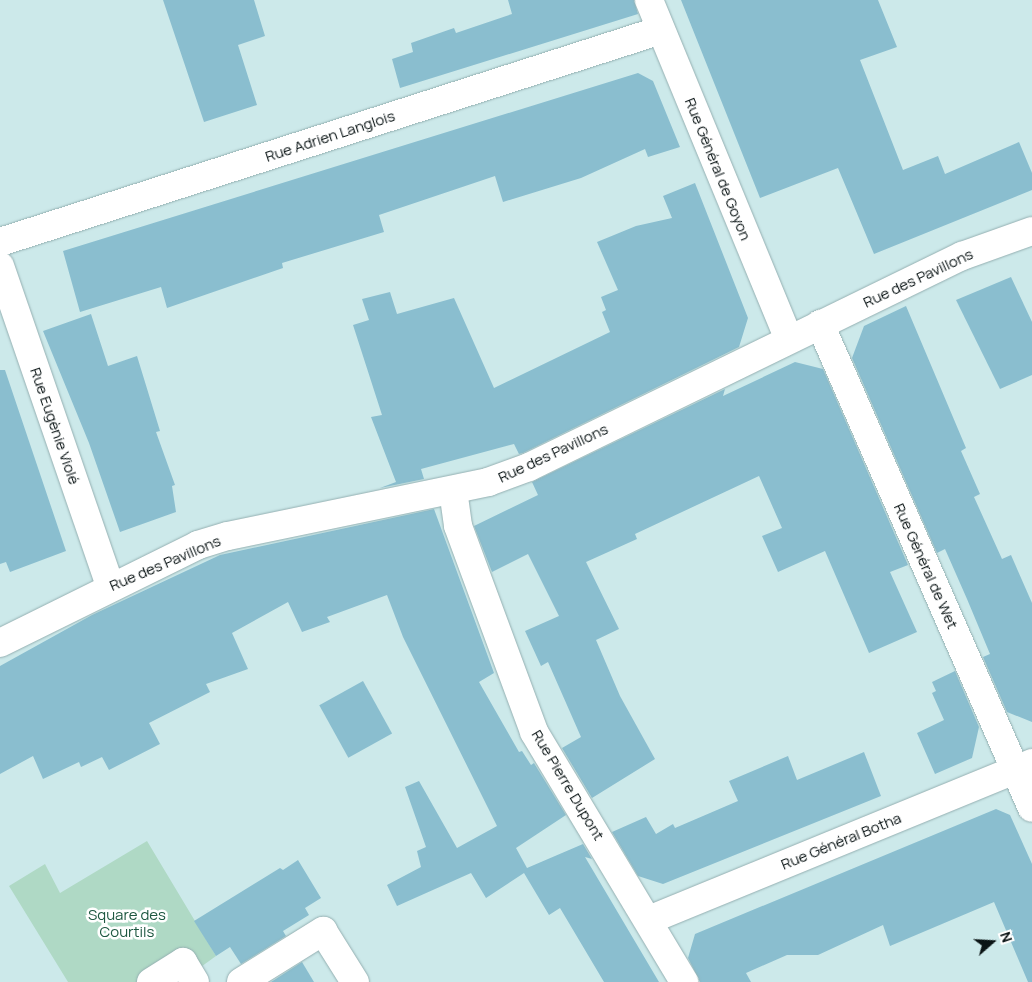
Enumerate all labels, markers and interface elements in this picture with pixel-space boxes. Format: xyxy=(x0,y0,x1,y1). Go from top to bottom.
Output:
street label: Rue Général de Goyon xyxy=(681,95,755,243)
street label: Rue Adrien Langlois xyxy=(263,107,397,165)
street label: Rue des Pavillons xyxy=(860,245,976,311)
street label: Rue Eugènie Violé xyxy=(27,365,83,487)
street label: Rue des Pavillons xyxy=(495,420,611,486)
street label: Rue Général de Wet xyxy=(890,500,962,632)
street label: Rue des Pavillons xyxy=(107,531,223,595)
street label: Rue Pierre Dupont xyxy=(528,727,608,843)
street label: Rue Général Botha xyxy=(778,809,904,873)
park label: Square des Courtils xyxy=(88,905,166,940)
north arrow xyxy=(967,917,1017,967)
text: N xyxy=(996,929,1017,945)

